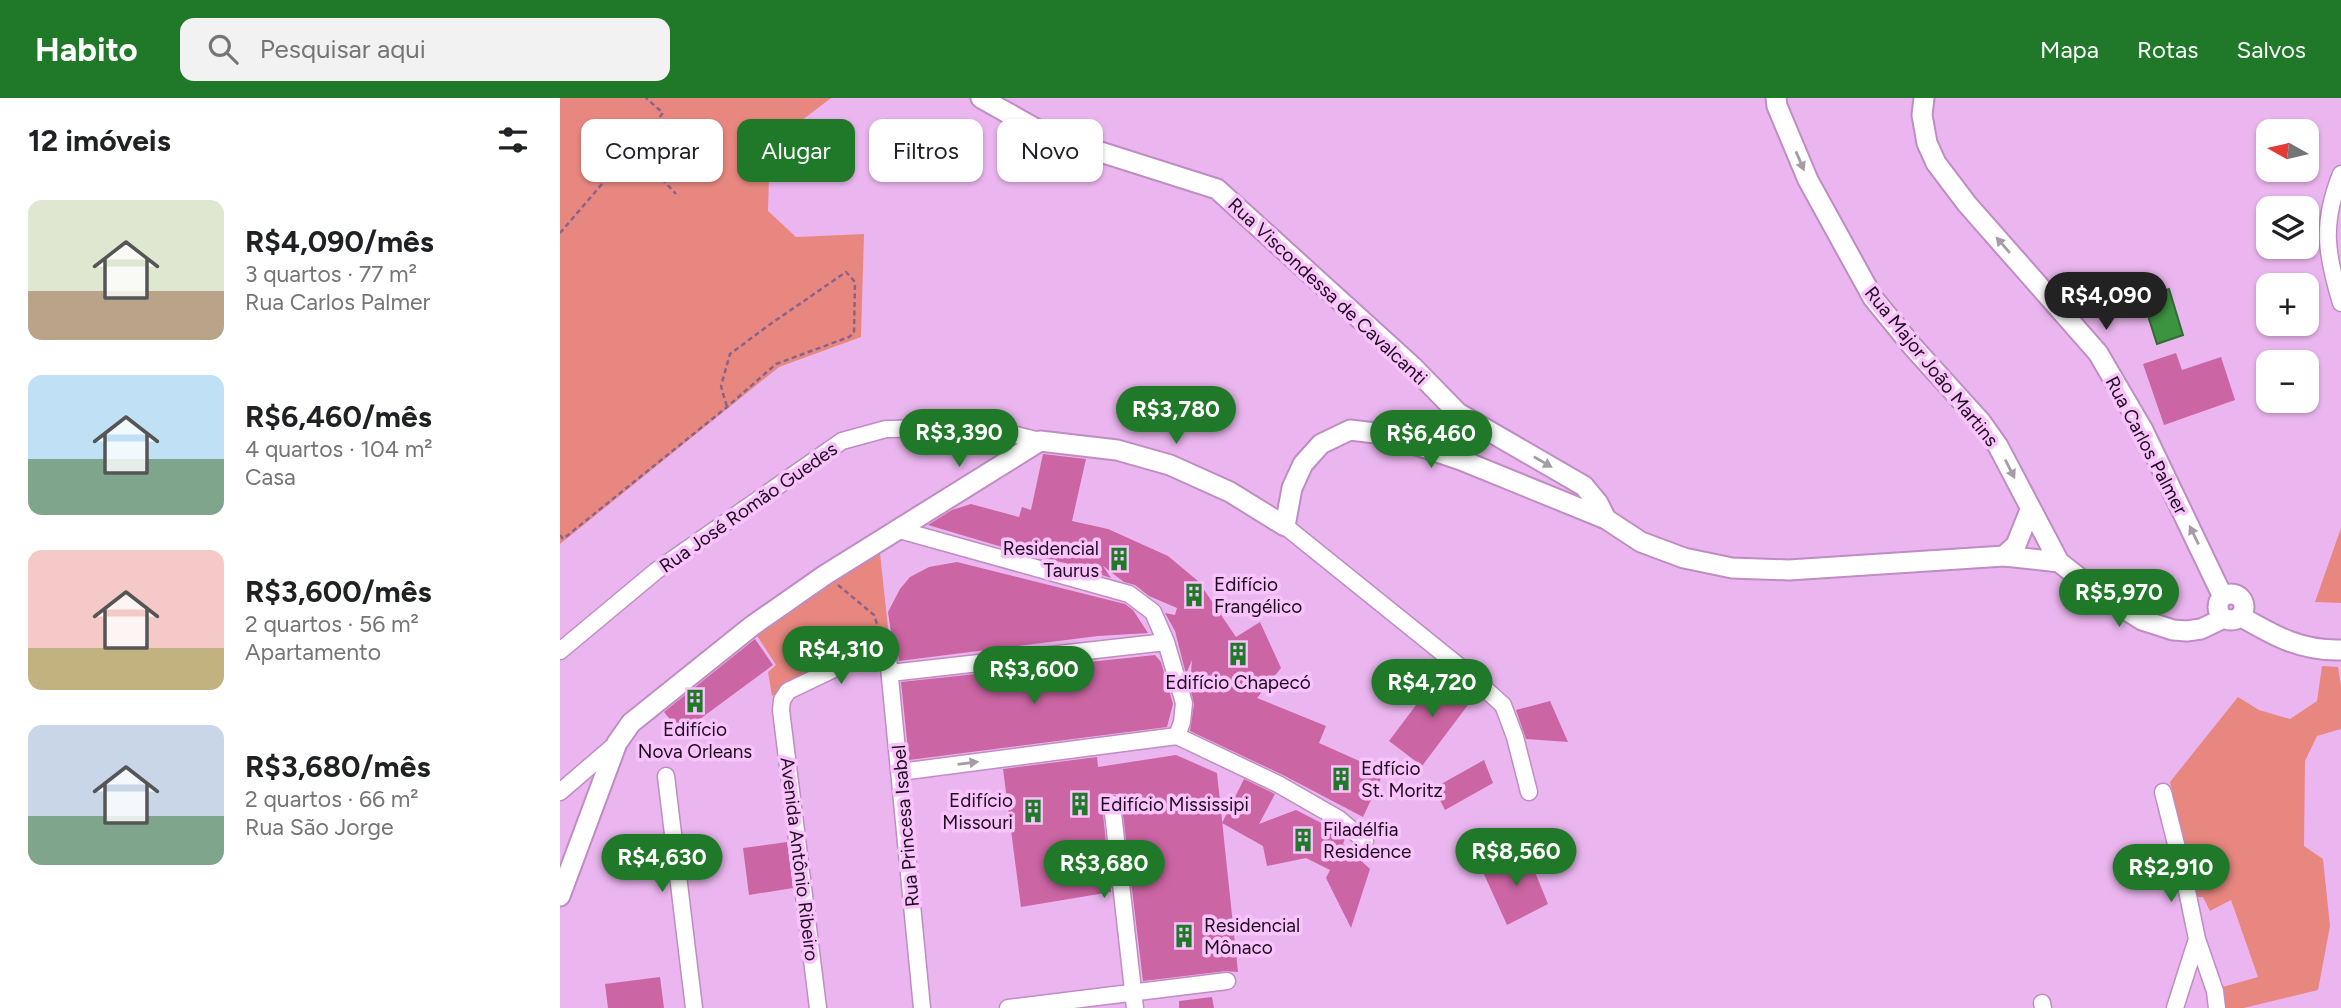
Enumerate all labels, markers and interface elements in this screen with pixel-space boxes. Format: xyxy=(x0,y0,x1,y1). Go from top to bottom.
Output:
search box xyxy=(180,18,670,81)
text: Habito xyxy=(35,30,138,69)
icon: search xyxy=(204,30,242,68)
text: Pesquisar aqui xyxy=(260,33,426,65)
text: Mapa xyxy=(2040,35,2099,64)
text: Rotas xyxy=(2137,35,2198,64)
text: Salvos xyxy=(2236,35,2306,64)
chip: Comprar xyxy=(581,119,723,182)
chip: Alugar xyxy=(737,119,855,182)
chip: Filtros xyxy=(869,119,983,182)
chip: Novo xyxy=(997,119,1103,182)
north arrow xyxy=(2256,119,2319,182)
map controls xyxy=(2256,119,2319,413)
icon: filters xyxy=(494,121,532,159)
text: 12 imóveis xyxy=(28,122,171,159)
one-way arrow xyxy=(1795,151,1806,172)
street label: Rua Viscondessa de Cavalcanti xyxy=(1223,193,1432,390)
button: layers xyxy=(2256,196,2319,259)
text: R$4,090/mês xyxy=(245,223,434,260)
icon: home xyxy=(84,228,168,312)
one-way arrow xyxy=(1995,236,2011,254)
text: 3 quartos · 77 m² xyxy=(245,260,417,288)
pin: R$4,090 xyxy=(2041,272,2171,332)
button: + xyxy=(2256,273,2319,336)
text: R$4,090 xyxy=(2060,281,2152,309)
street label: Rua Major João Martins xyxy=(1860,282,2003,451)
text: Rua Carlos Palmer xyxy=(245,288,430,316)
button: − xyxy=(2256,350,2319,413)
street label: Rua Carlos Palmer xyxy=(2100,372,2193,519)
pin: R$3,780 xyxy=(1111,386,1241,446)
text: R$3,780 xyxy=(1132,395,1220,423)
text: R$6,460/mês xyxy=(245,398,432,435)
icon: home xyxy=(84,403,168,487)
pin: R$3,390 xyxy=(894,410,1024,469)
pin: R$6,460 xyxy=(1366,410,1496,470)
text: R$3,390 xyxy=(915,418,1003,446)
text: R$6,460 xyxy=(1386,419,1476,447)
text: 4 quartos · 104 m² xyxy=(245,435,433,463)
street label: Rua José Romão Guedes xyxy=(655,437,842,578)
one-way arrow xyxy=(1533,456,1552,468)
one-way arrow xyxy=(2004,459,2015,479)
text: Casa xyxy=(245,463,296,491)
one-way arrow xyxy=(2188,525,2199,545)
place label: Residencial Taurus xyxy=(1003,537,1099,582)
building icon: Residencial Taurus xyxy=(1105,545,1133,573)
pin: R$5,970 xyxy=(2054,570,2184,629)
text: R$3,600/mês xyxy=(245,573,431,610)
place label: Edifício Frangélico xyxy=(1214,573,1302,618)
icon: home xyxy=(84,578,168,662)
text: R$5,970 xyxy=(2075,578,2163,606)
building icon: Edifício Frangélico xyxy=(1180,581,1208,609)
text: 2 quartos · 56 m² xyxy=(245,610,419,638)
pin: R$4,310 xyxy=(776,626,906,686)
text: R$4,310 xyxy=(798,635,884,663)
text: Apartamento xyxy=(245,638,381,666)
building icon: Edifício Chapecó xyxy=(1224,640,1252,668)
pin: R$3,600 xyxy=(969,646,1099,706)
text: R$3,600 xyxy=(989,655,1079,683)
pin: R$4,720 xyxy=(1367,660,1497,719)
text: R$4,720 xyxy=(1387,668,1477,696)
place label: Edifício Chapecó xyxy=(1165,671,1311,694)
building icon: Edifício Nova Orleans xyxy=(681,687,709,715)
place label: Edifício Nova Orleans xyxy=(638,718,752,763)
street label: Rua Princesa Isabel xyxy=(887,744,924,908)
text: R$3,680/mês xyxy=(245,748,430,785)
icon: home xyxy=(84,753,168,837)
street label: Avenida Antônio Ribeiro xyxy=(776,756,823,962)
one-way arrow xyxy=(957,757,979,768)
place label: Edfício St. Moritz xyxy=(1361,757,1443,802)
building icon: Edfício St. Moritz xyxy=(1327,765,1355,793)
text: 2 quartos · 66 m² xyxy=(245,785,419,813)
place label: Edifício Missouri xyxy=(942,789,1013,834)
building icon: Edifício Mississipi xyxy=(1066,790,1094,818)
place label: Edifício Mississipi xyxy=(1100,793,1249,816)
building icon: Edifício Missouri xyxy=(1019,797,1047,825)
text: Rua São Jorge xyxy=(245,813,394,841)
place label: Filadélfia Residence xyxy=(1323,818,1411,863)
building icon: Filadélfia Residence xyxy=(1289,826,1317,854)
pin: R$8,560 xyxy=(1451,828,1581,888)
pin: R$4,630 xyxy=(597,834,727,894)
text: R$8,560 xyxy=(1471,837,1561,865)
pin: R$3,680 xyxy=(1039,840,1169,900)
text: R$4,630 xyxy=(617,843,707,871)
pin: R$2,910 xyxy=(2106,844,2236,904)
text: R$3,680 xyxy=(1060,849,1148,877)
text: R$2,910 xyxy=(2129,853,2213,881)
place label: Residencial Mônaco xyxy=(1204,914,1300,959)
building icon: Residencial Mônaco xyxy=(1170,922,1198,950)

